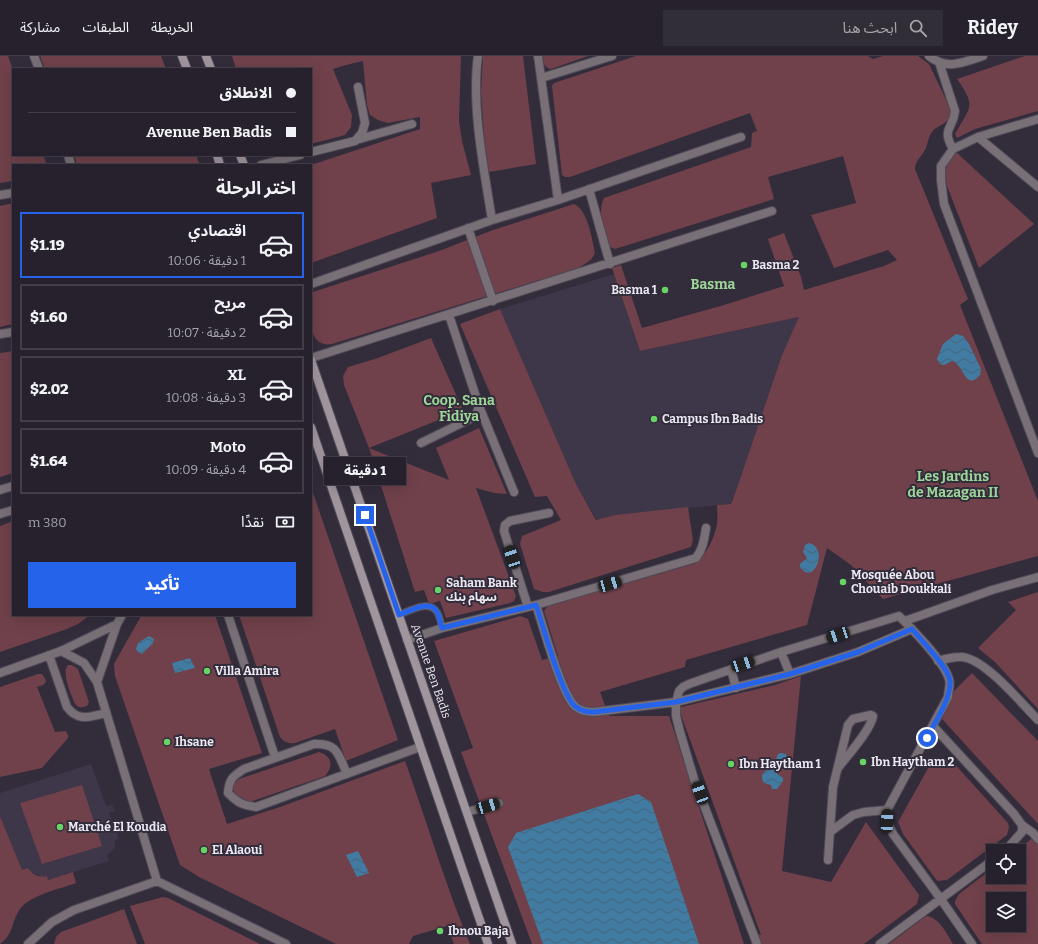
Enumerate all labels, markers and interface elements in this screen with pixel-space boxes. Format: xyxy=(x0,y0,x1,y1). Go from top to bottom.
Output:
search box xyxy=(663,10,943,46)
text: Ridey xyxy=(967,16,1018,39)
icon: search xyxy=(907,17,929,39)
text: مشاركة xyxy=(20,19,60,36)
text: الطبقات xyxy=(82,19,129,36)
text: الخريطة xyxy=(151,19,193,36)
text: ابحث هنا xyxy=(843,19,897,37)
text: الانطلاق xyxy=(220,84,272,102)
text: Avenue Ben Badis xyxy=(146,123,272,141)
text: اختر الرحلة xyxy=(216,177,296,199)
text: اقتصادي xyxy=(188,222,246,240)
icon: car xyxy=(258,227,294,263)
text: $1.19 xyxy=(30,236,65,254)
text: 1 دقيقة · 10:06 xyxy=(168,253,246,268)
place label: Basma 2 xyxy=(752,258,800,272)
marker: Basma 2 xyxy=(739,260,749,270)
district label: Basma xyxy=(691,276,736,293)
place label: Basma 1 xyxy=(611,283,658,297)
marker: Basma 1 xyxy=(660,285,670,295)
text: مريح xyxy=(214,294,246,312)
icon: car xyxy=(258,299,294,335)
text: $1.60 xyxy=(30,308,67,326)
text: 2 دقيقة · 10:07 xyxy=(168,325,246,340)
text: XL xyxy=(227,366,246,384)
icon: car xyxy=(258,371,294,407)
text: $2.02 xyxy=(30,380,69,398)
text: 3 دقيقة · 10:08 xyxy=(166,390,246,405)
district label: Coop. Sana Fidiya xyxy=(423,392,495,425)
place label: Campus Ibn Badis xyxy=(662,412,763,426)
marker: Campus Ibn Badis xyxy=(649,414,659,424)
text: Moto xyxy=(210,438,246,456)
icon: car xyxy=(258,443,294,479)
text: $1.64 xyxy=(30,452,67,470)
callout: 1 دقيقة xyxy=(324,457,406,485)
text: 4 دقيقة · 10:09 xyxy=(166,462,246,477)
text: 1 دقيقة xyxy=(344,463,386,478)
district label: Les Jardins de Mazagan II xyxy=(908,468,998,501)
route end xyxy=(356,506,374,524)
icon: cash xyxy=(274,511,296,533)
text: نقدًا xyxy=(241,513,264,531)
text: 380 m xyxy=(28,515,67,530)
car xyxy=(503,544,521,570)
button: تأكيد xyxy=(28,562,296,608)
place label: Mosquée Abou Chouaib Doukkali xyxy=(851,568,952,596)
car xyxy=(597,575,623,593)
place label: Saham Bank سهام بنك xyxy=(446,576,518,606)
marker: Mosquée Abou Chouaib Doukkali xyxy=(838,577,848,587)
marker: Saham Bank سهام بنك xyxy=(433,585,443,595)
street label: Avenue Ben Badis xyxy=(408,622,454,720)
car xyxy=(825,626,851,644)
car xyxy=(730,655,756,673)
place label: Villa Amira xyxy=(215,664,279,678)
marker: Villa Amira xyxy=(202,666,212,676)
route start xyxy=(918,729,936,747)
place label: Ihsane xyxy=(175,735,214,749)
marker: Ihsane xyxy=(162,737,172,747)
place label: Ibn Haytham 2 xyxy=(871,755,954,769)
place label: Ibn Haytham 1 xyxy=(739,757,821,771)
marker: Ibn Haytham 2 xyxy=(858,757,868,767)
marker: Ibn Haytham 1 xyxy=(726,759,736,769)
car xyxy=(690,780,710,806)
car xyxy=(475,797,501,815)
car xyxy=(881,809,893,833)
place label: Marché El Koudia xyxy=(68,820,167,834)
marker: Marché El Koudia xyxy=(55,822,65,832)
place label: El Alaoui xyxy=(212,843,263,857)
map controls xyxy=(986,844,1026,932)
button: locate xyxy=(986,844,1026,884)
marker: El Alaoui xyxy=(199,845,209,855)
button: layers xyxy=(986,892,1026,932)
place label: Ibnou Baja xyxy=(448,924,509,939)
marker: Ibnou Baja xyxy=(435,926,445,936)

